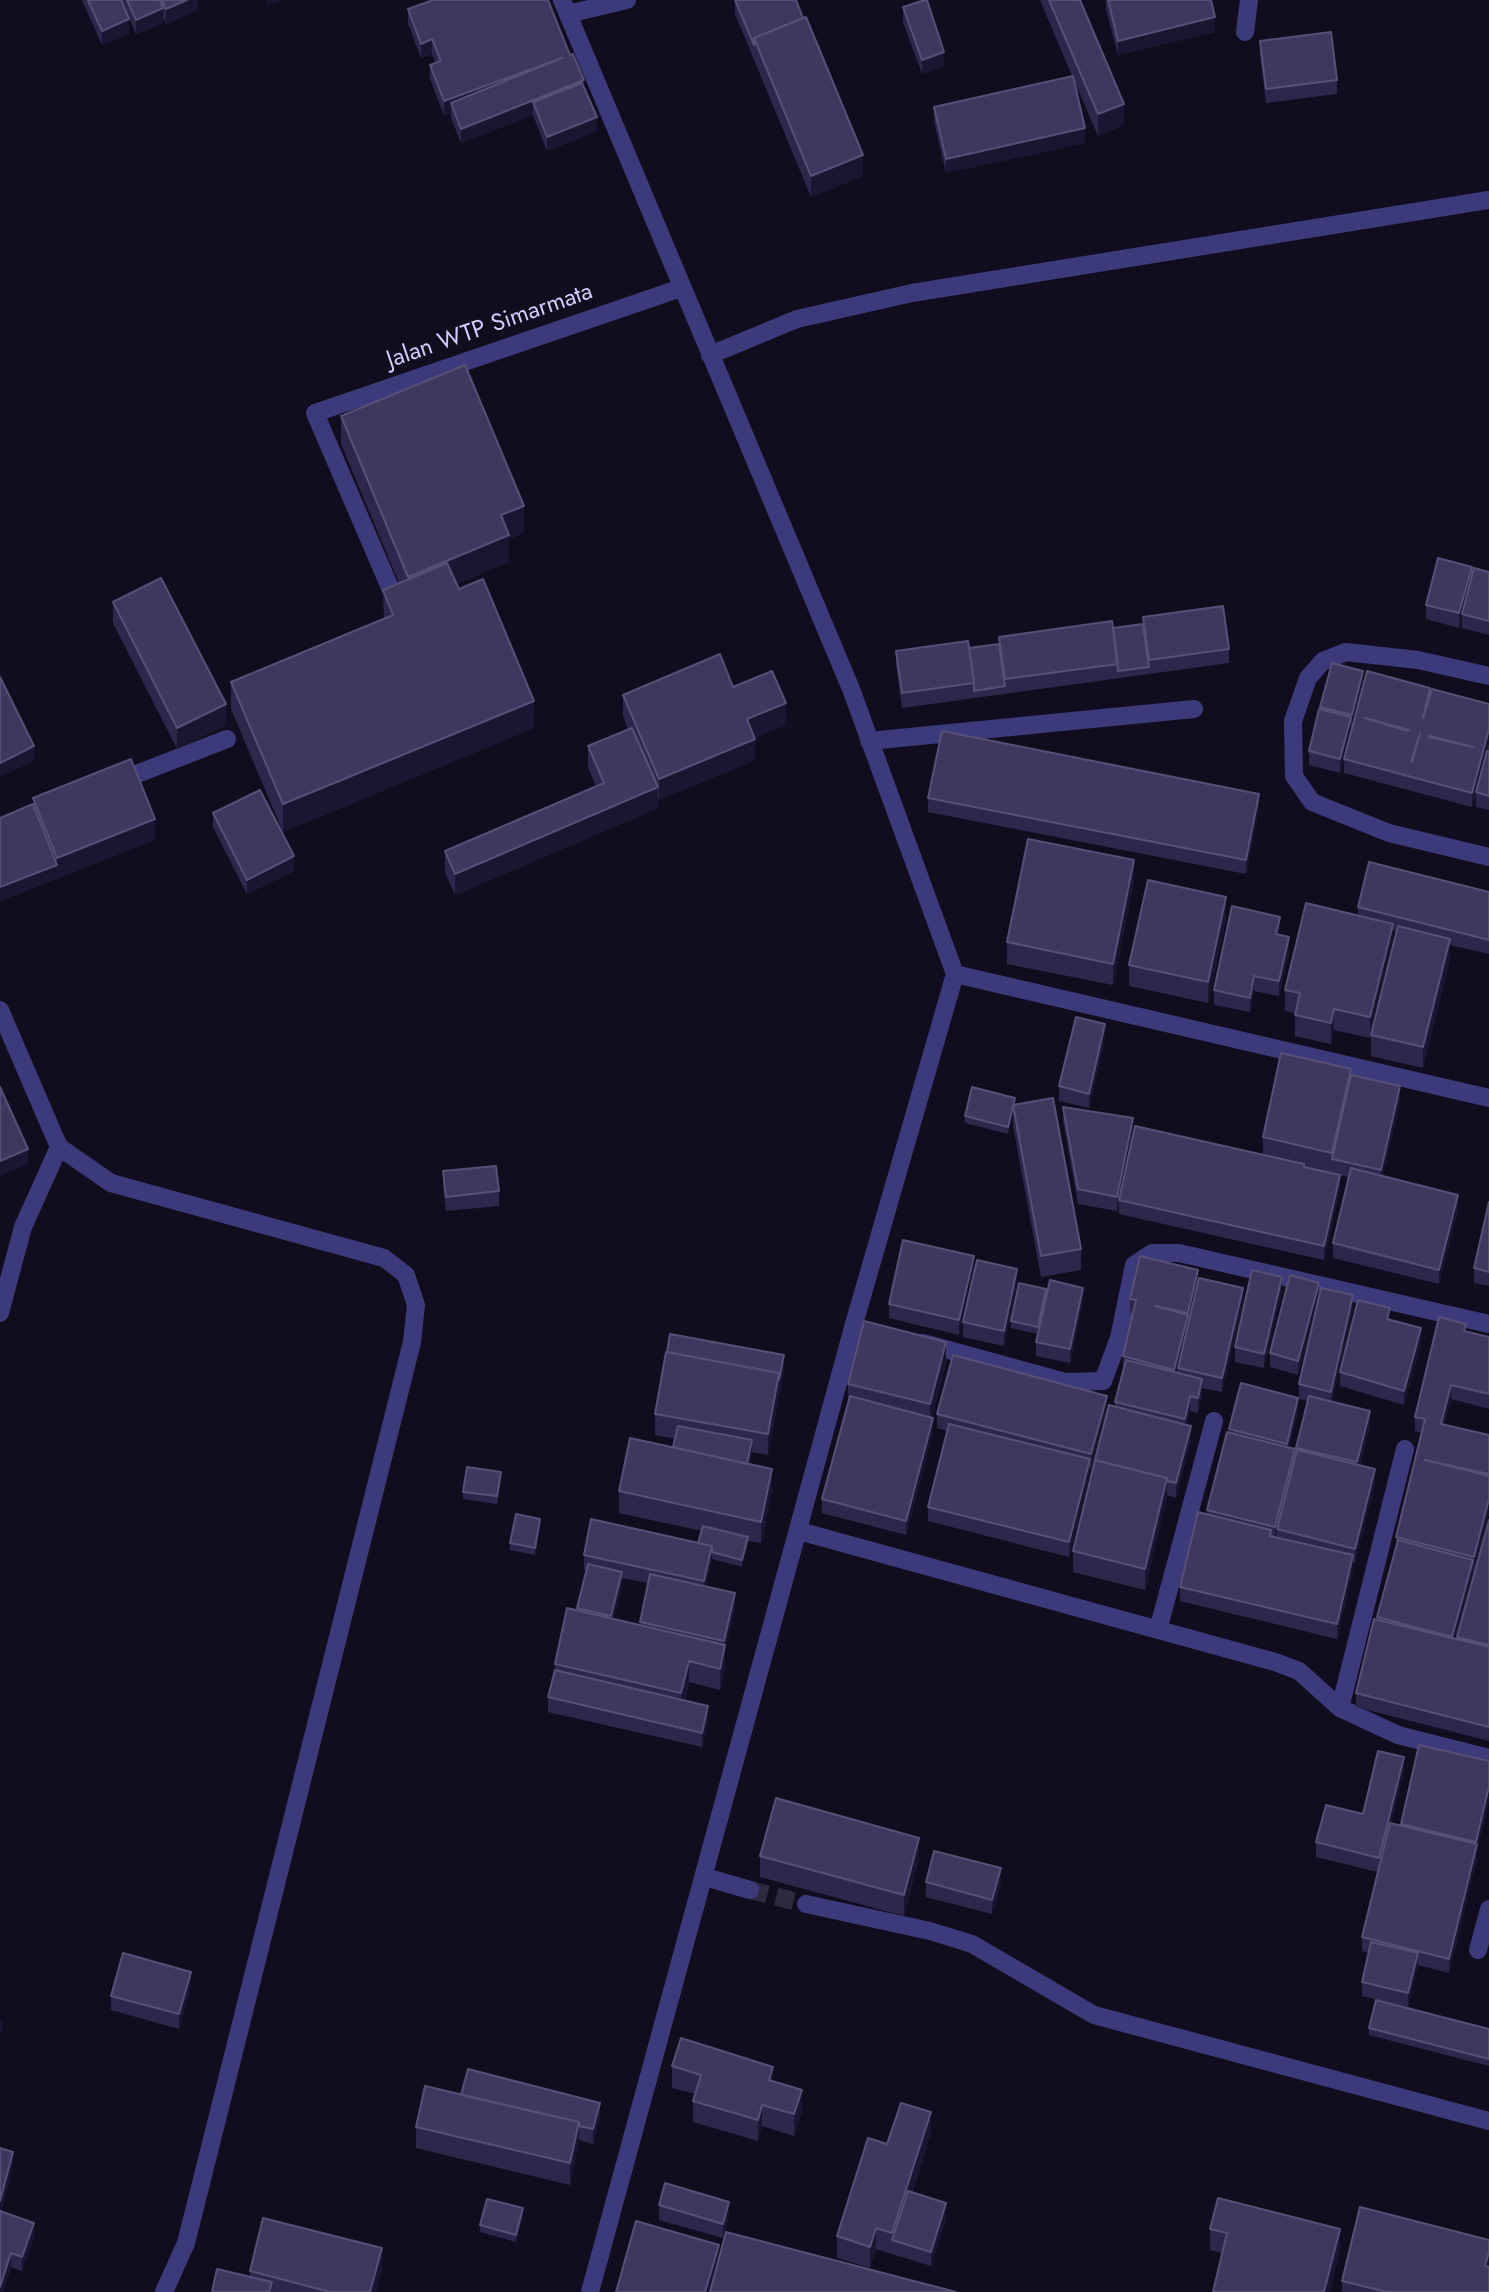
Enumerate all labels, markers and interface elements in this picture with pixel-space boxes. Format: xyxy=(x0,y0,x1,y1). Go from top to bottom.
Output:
street label: Jalan WTP Simarmata xyxy=(383,278,597,376)

